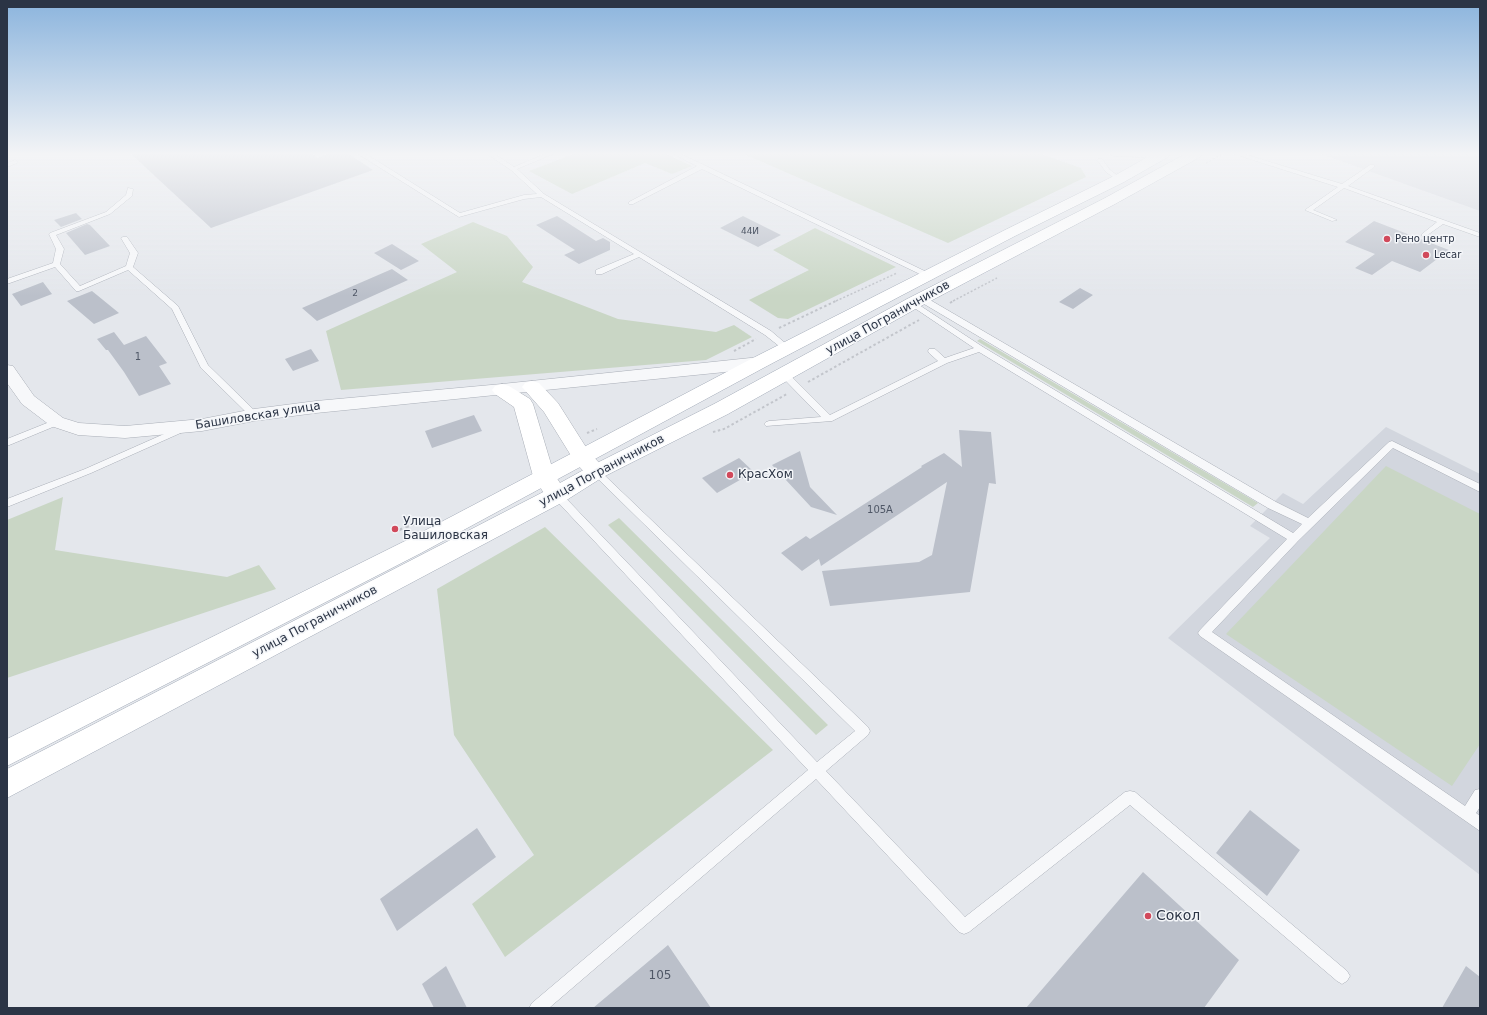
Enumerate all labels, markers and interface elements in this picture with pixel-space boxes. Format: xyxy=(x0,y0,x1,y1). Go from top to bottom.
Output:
house number: 44И xyxy=(741,227,759,237)
place label: Рено центр xyxy=(1395,233,1455,245)
marker: Рено центр xyxy=(1382,234,1392,244)
place label: Lecar xyxy=(1434,249,1461,261)
marker: Lecar xyxy=(1421,250,1431,260)
street label: улица Пограничников xyxy=(823,278,953,358)
house number: 2 xyxy=(352,289,358,299)
house number: 1 xyxy=(135,351,141,363)
street label: Башиловская улица xyxy=(194,399,322,433)
street label: улица Пограничников xyxy=(537,432,667,510)
place label: КрасХом xyxy=(738,468,793,482)
marker: КрасХом xyxy=(725,470,735,480)
house number: 105А xyxy=(867,504,893,516)
place label: Улица Башиловская xyxy=(403,515,488,543)
marker: Улица Башиловская xyxy=(390,524,400,534)
street label: улица Пограничников xyxy=(250,583,380,661)
place label: Сокол xyxy=(1156,908,1200,924)
marker: Сокол xyxy=(1143,911,1153,921)
house number: 105 xyxy=(649,969,671,983)

